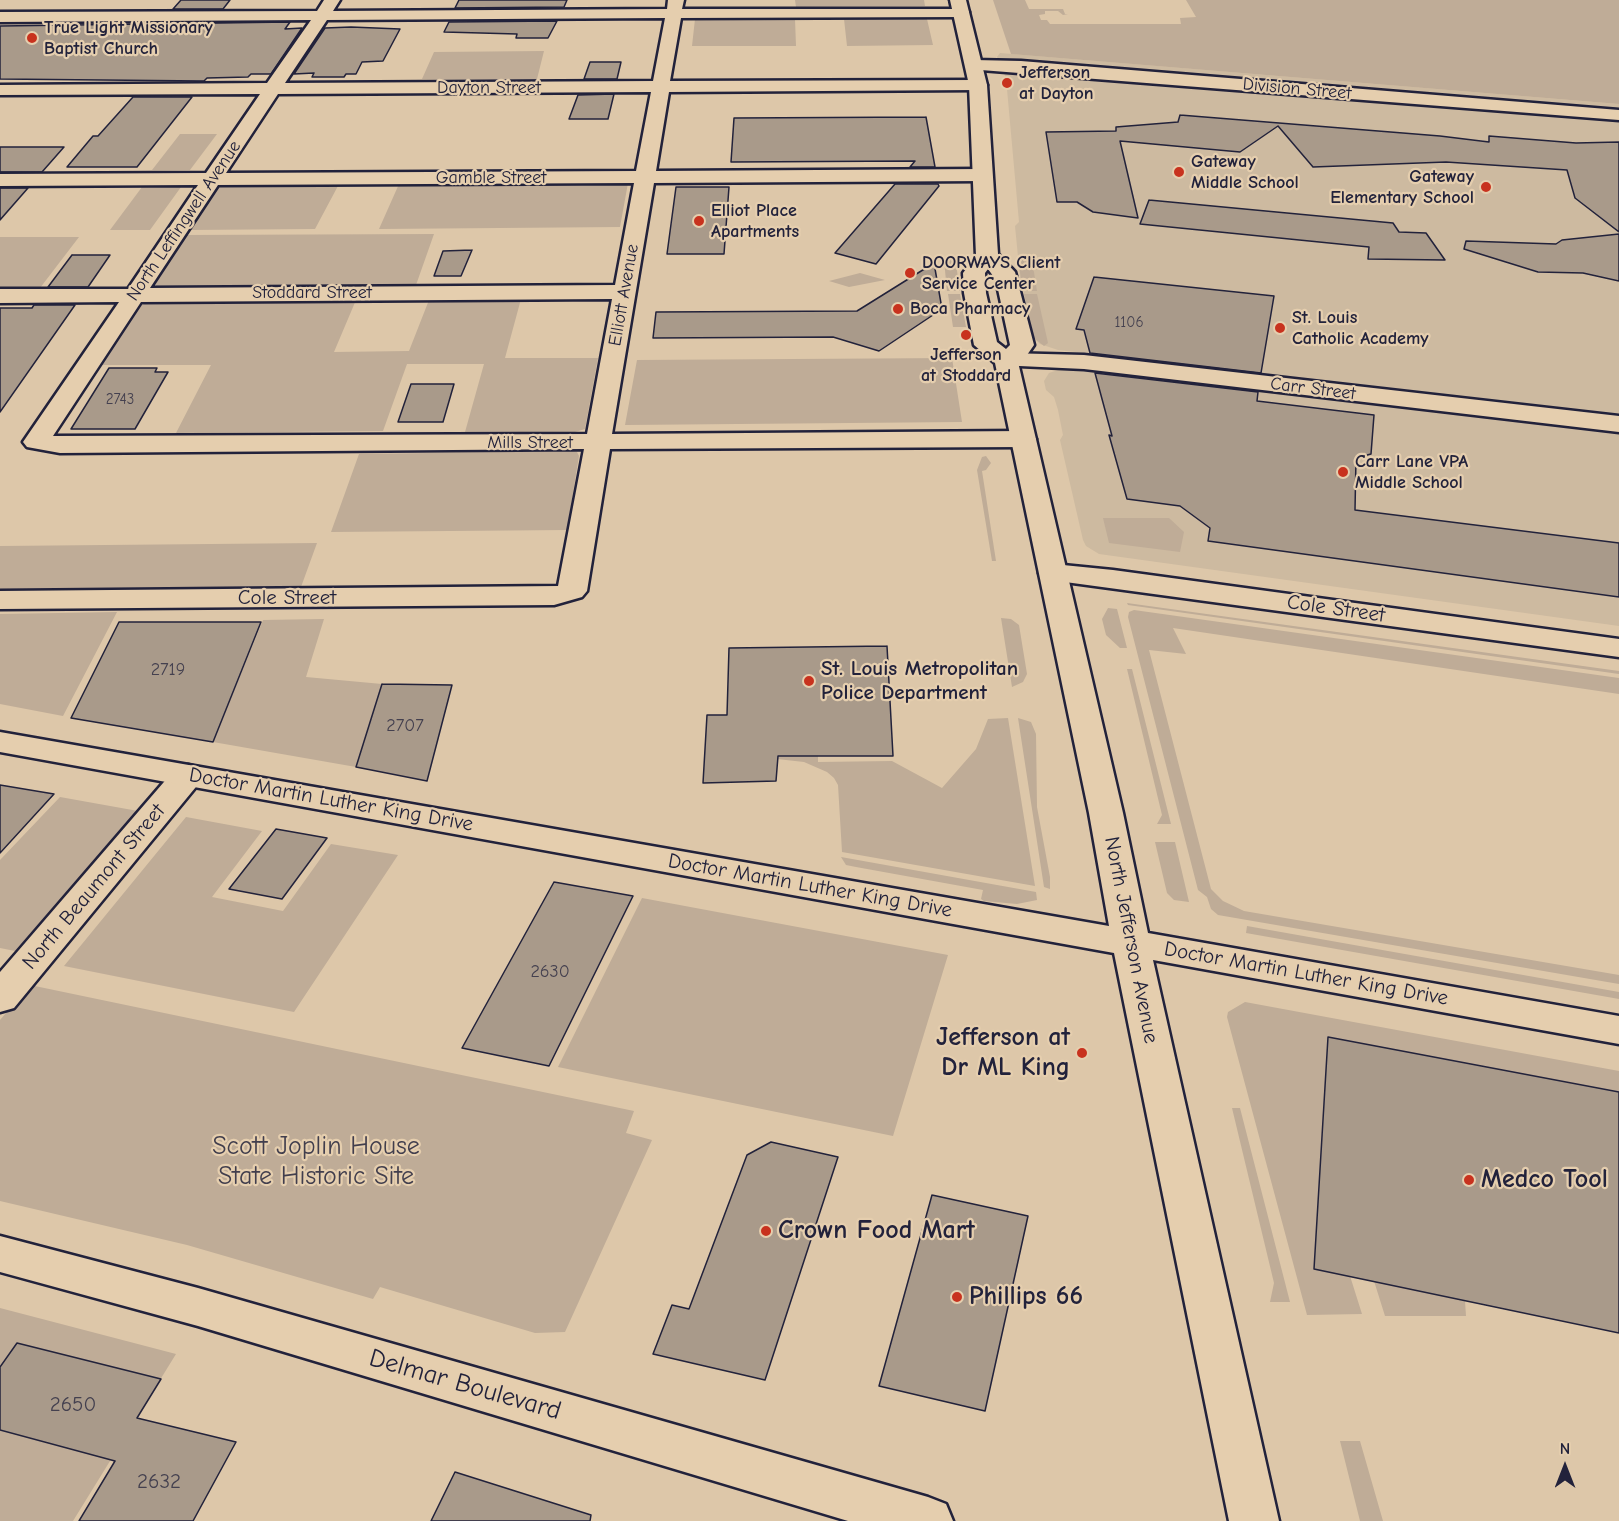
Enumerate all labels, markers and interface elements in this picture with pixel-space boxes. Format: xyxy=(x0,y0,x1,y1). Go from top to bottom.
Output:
place label: True Light Missionary Baptist Church xyxy=(44,17,213,60)
marker: True Light Missionary Baptist Church xyxy=(25,31,39,45)
place label: Jefferson at Dayton xyxy=(1019,62,1094,104)
street label: Division Street xyxy=(1242,73,1352,105)
marker: Jefferson at Dayton xyxy=(1000,76,1014,90)
street label: Dayton Street xyxy=(437,77,541,99)
street label: North Leffingwell Avenue xyxy=(122,137,246,305)
place label: Gateway Middle School xyxy=(1191,151,1299,194)
marker: Gateway Middle School xyxy=(1172,165,1186,179)
place label: Gateway Elementary School xyxy=(1330,166,1474,208)
street label: Gamble Street xyxy=(436,167,546,189)
marker: Gateway Elementary School xyxy=(1479,180,1493,194)
place label: Elliot Place Apartments xyxy=(711,200,799,242)
marker: Elliot Place Apartments xyxy=(692,214,706,228)
street label: Elliott Avenue xyxy=(604,242,644,348)
place label: DOORWAYS Client Service Center xyxy=(922,252,1060,294)
marker: DOORWAYS Client Service Center xyxy=(903,266,917,280)
street label: Stoddard Street xyxy=(252,282,372,304)
place label: Boca Pharmacy xyxy=(910,298,1030,320)
marker: Boca Pharmacy xyxy=(891,302,905,316)
place label: St. Louis Catholic Academy xyxy=(1292,307,1429,350)
house number: 1106 xyxy=(1114,314,1144,332)
marker: St. Louis Catholic Academy xyxy=(1273,321,1287,335)
marker: Jefferson at Stoddard xyxy=(959,328,973,342)
place label: Jefferson at Stoddard xyxy=(921,344,1011,386)
street label: Carr Street xyxy=(1269,373,1357,405)
house number: 2743 xyxy=(106,391,134,409)
street label: Mills Street xyxy=(487,432,573,454)
place label: Carr Lane VPA Middle School xyxy=(1355,451,1468,494)
marker: Carr Lane VPA Middle School xyxy=(1336,465,1350,479)
street label: Cole Street xyxy=(238,585,336,611)
street label: Cole Street xyxy=(1285,590,1387,628)
place label: St. Louis Metropolitan Police Department xyxy=(821,656,1018,706)
house number: 2719 xyxy=(151,659,185,681)
marker: St. Louis Metropolitan Police Department xyxy=(802,674,816,688)
house number: 2707 xyxy=(386,715,424,737)
street label: Doctor Martin Luther King Drive xyxy=(187,763,475,837)
street label: North Beaumont Street xyxy=(17,799,171,975)
street label: North Jefferson Avenue xyxy=(1099,834,1163,1046)
street label: Doctor Martin Luther King Drive xyxy=(666,849,954,923)
street label: Doctor Martin Luther King Drive xyxy=(1162,937,1450,1011)
house number: 2630 xyxy=(530,961,570,983)
place label: Jefferson at Dr ML King xyxy=(936,1022,1070,1084)
marker: Jefferson at Dr ML King xyxy=(1075,1046,1089,1060)
park label: Scott Joplin House State Historic Site xyxy=(212,1131,420,1192)
place label: Medco Tool xyxy=(1481,1164,1608,1196)
marker: Medco Tool xyxy=(1462,1173,1476,1187)
place label: Crown Food Mart xyxy=(778,1215,975,1247)
marker: Crown Food Mart xyxy=(759,1224,773,1238)
place label: Phillips 66 xyxy=(969,1281,1083,1313)
marker: Phillips 66 xyxy=(950,1290,964,1304)
street label: Delmar Boulevard xyxy=(366,1343,564,1427)
house number: 2650 xyxy=(50,1392,96,1418)
north arrow xyxy=(1535,1437,1595,1497)
text: N xyxy=(1560,1440,1570,1458)
house number: 2632 xyxy=(137,1469,181,1495)

